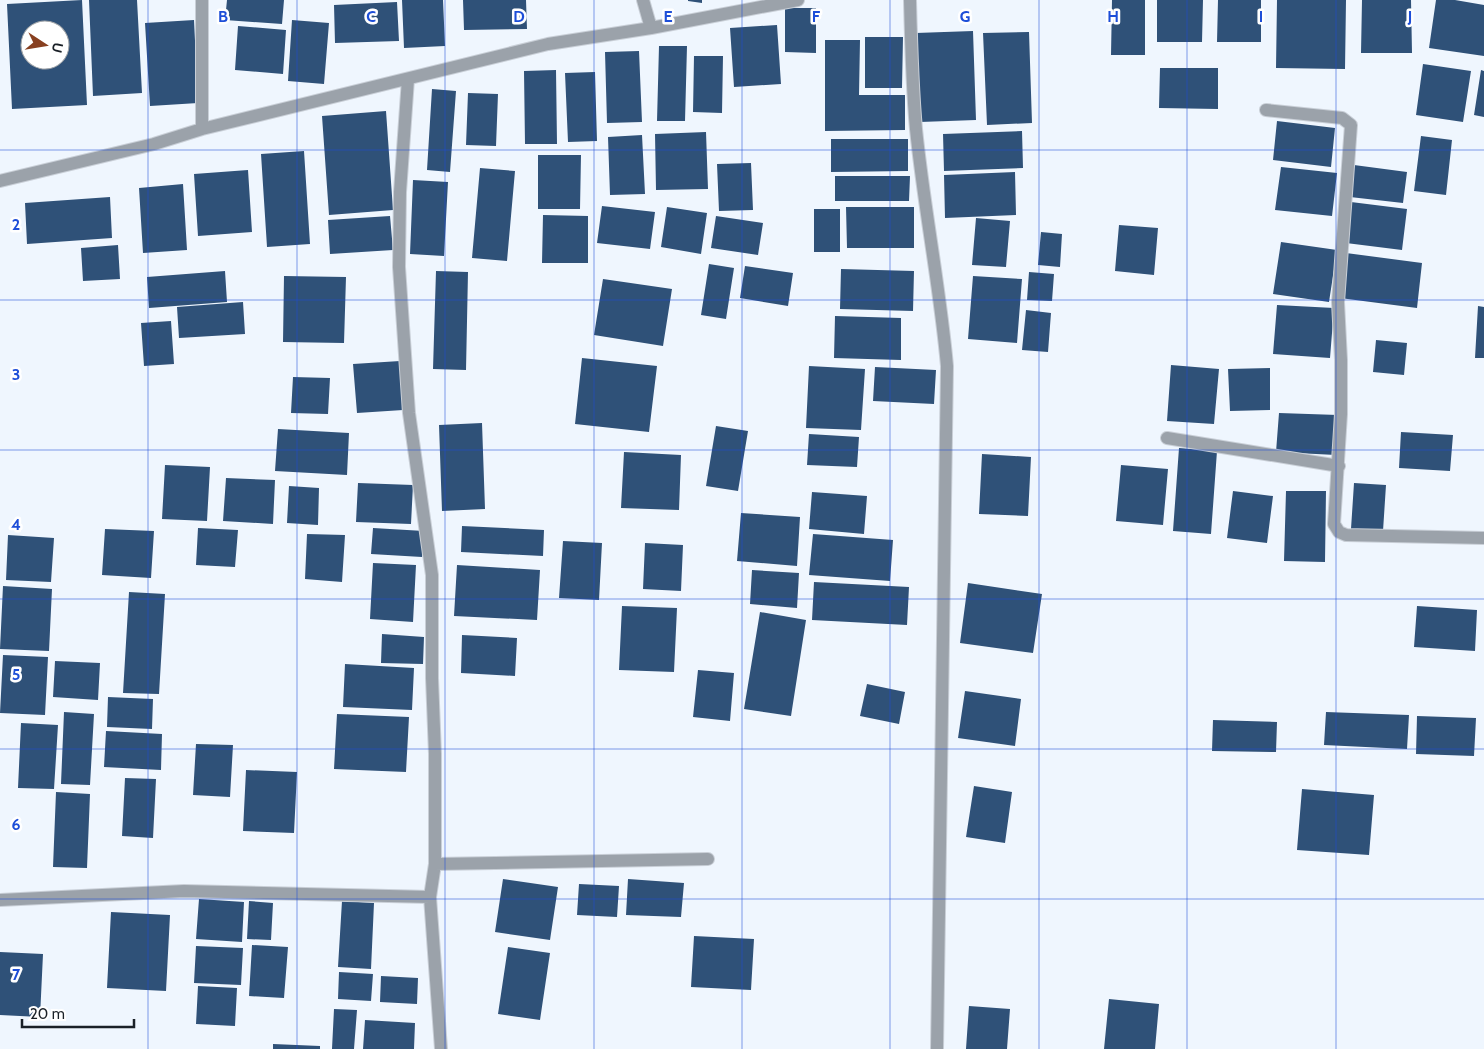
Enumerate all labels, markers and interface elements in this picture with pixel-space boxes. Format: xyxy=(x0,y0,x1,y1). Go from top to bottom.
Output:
text: B xyxy=(218,7,228,26)
text: C xyxy=(366,7,376,26)
text: D xyxy=(513,7,525,26)
text: E xyxy=(663,7,673,26)
text: F xyxy=(812,7,821,26)
text: G xyxy=(960,7,970,26)
text: H xyxy=(1107,7,1119,26)
text: I xyxy=(1259,7,1263,26)
text: J xyxy=(1407,7,1412,26)
north arrow xyxy=(20,20,70,70)
text: U xyxy=(48,41,68,54)
text: 2 xyxy=(12,215,20,234)
text: 3 xyxy=(12,365,20,384)
text: 4 xyxy=(11,515,21,534)
text: 5 xyxy=(12,665,20,684)
text: 6 xyxy=(12,815,21,834)
text: 7 xyxy=(12,965,21,984)
scale bar xyxy=(22,996,135,1028)
text: 20 m xyxy=(30,1005,65,1023)

